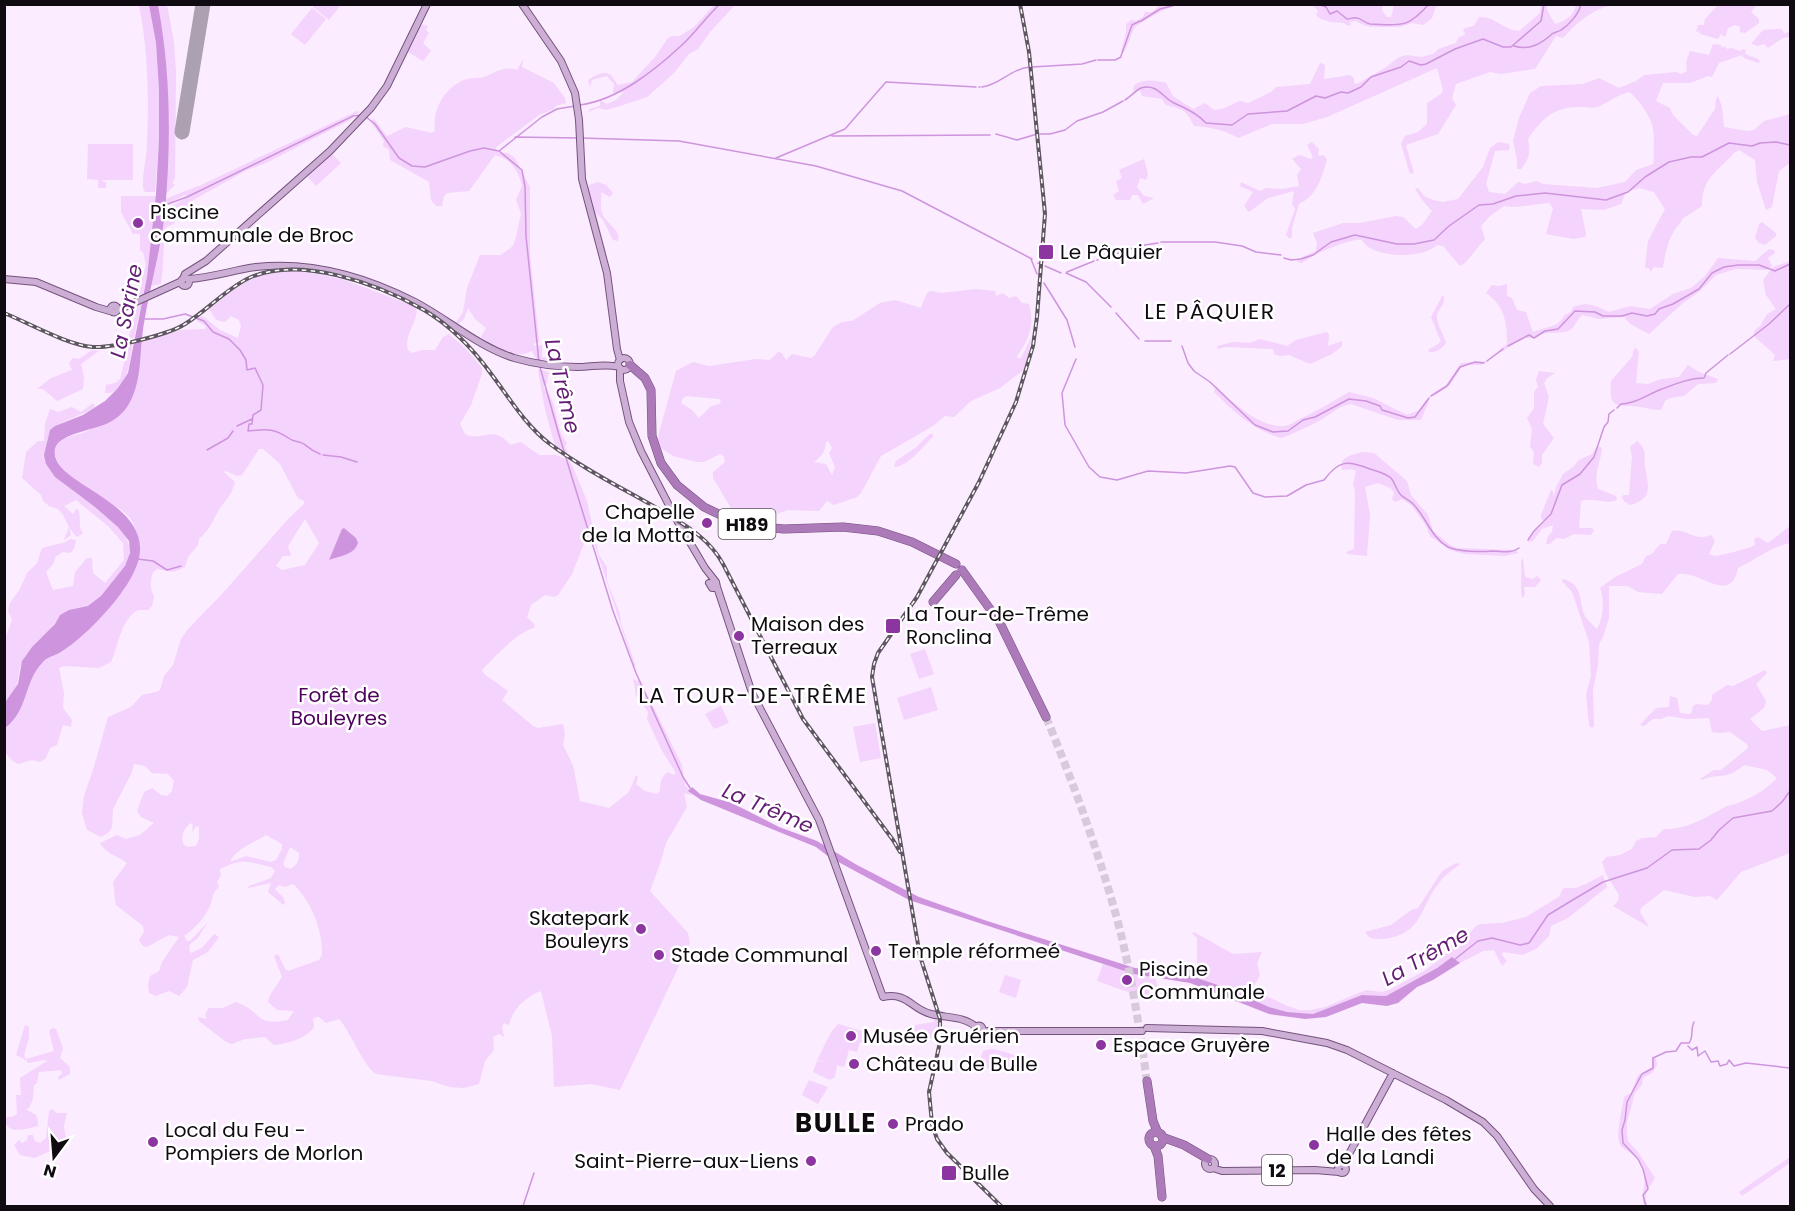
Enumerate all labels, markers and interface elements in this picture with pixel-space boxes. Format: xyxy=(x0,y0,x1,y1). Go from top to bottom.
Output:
place label: Piscine communale de Broc xyxy=(150,198,354,249)
marker: Piscine communale de Broc xyxy=(131,216,145,230)
place label: Le Pâquier xyxy=(1060,238,1163,266)
marker: Le Pâquier xyxy=(1037,243,1055,261)
water label: La Sarine xyxy=(103,261,149,361)
district label: LE PÂQUIER xyxy=(1144,296,1276,327)
water label: La Trême xyxy=(538,336,588,436)
place label: Chapelle de la Motta xyxy=(582,498,695,549)
road number: H189 xyxy=(718,509,776,539)
marker: Chapelle de la Motta xyxy=(700,516,714,530)
place label: La Tour-de-Trême Ronclina xyxy=(906,600,1089,651)
place label: Maison des Terreaux xyxy=(751,610,864,661)
marker: La Tour-de-Trême Ronclina xyxy=(884,617,902,635)
marker: Maison des Terreaux xyxy=(732,629,746,643)
district label: LA TOUR-DE-TRÊME xyxy=(638,680,868,711)
park label: Forêt de Bouleyres xyxy=(291,681,387,732)
water label: La Trême xyxy=(718,776,818,840)
place label: Skatepark Bouleyrs xyxy=(529,904,630,955)
water label: La Trême xyxy=(1376,919,1474,993)
marker: Skatepark Bouleyrs xyxy=(634,922,648,936)
place label: Temple réformeé xyxy=(888,937,1060,965)
place label: Stade Communal xyxy=(671,941,848,969)
marker: Temple réformeé xyxy=(869,944,883,958)
marker: Stade Communal xyxy=(652,948,666,962)
place label: Piscine Communale xyxy=(1139,955,1265,1006)
marker: Piscine Communale xyxy=(1120,973,1134,987)
place label: Musée Gruérien xyxy=(863,1022,1019,1050)
marker: Musée Gruérien xyxy=(844,1029,858,1043)
place label: Espace Gruyère xyxy=(1113,1031,1270,1059)
marker: Espace Gruyère xyxy=(1094,1038,1108,1052)
place label: Château de Bulle xyxy=(866,1050,1038,1078)
marker: Château de Bulle xyxy=(847,1057,861,1071)
district label: BULLE xyxy=(795,1105,877,1141)
place label: Prado xyxy=(905,1110,964,1138)
place label: Local du Feu - Pompiers de Morlon xyxy=(165,1116,363,1167)
marker: Prado xyxy=(886,1117,900,1131)
place label: Halle des fêtes de la Landi xyxy=(1326,1120,1472,1171)
north arrow xyxy=(24,1127,84,1187)
marker: Local du Feu - Pompiers de Morlon xyxy=(146,1135,160,1149)
marker: Halle des fêtes de la Landi xyxy=(1307,1138,1321,1152)
place label: Saint-Pierre-aux-Liens xyxy=(574,1147,799,1175)
marker: Saint-Pierre-aux-Liens xyxy=(804,1154,818,1168)
road number: 12 xyxy=(1262,1155,1292,1185)
text: N xyxy=(41,1158,59,1184)
place label: Bulle xyxy=(962,1159,1009,1187)
marker: Bulle xyxy=(940,1164,958,1182)

